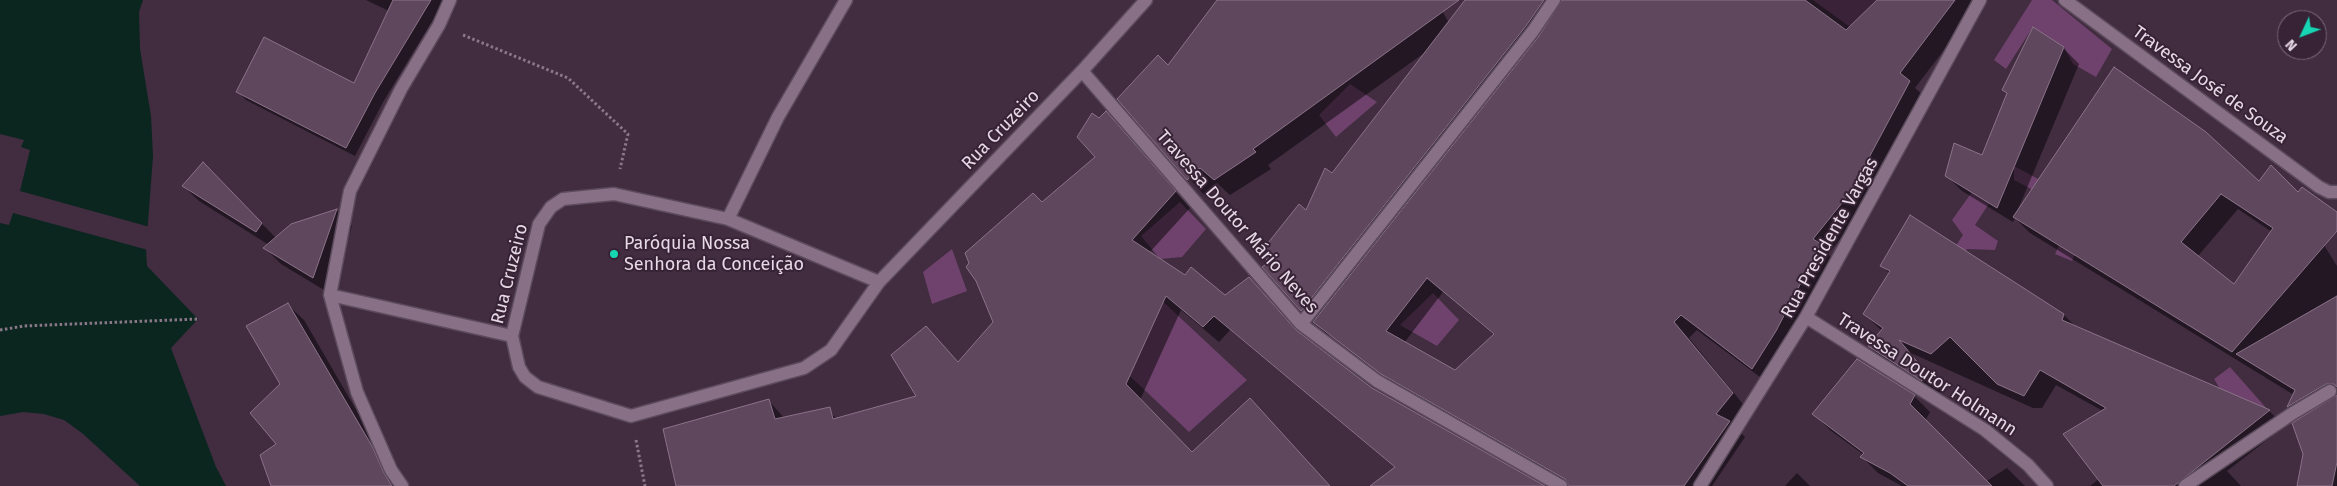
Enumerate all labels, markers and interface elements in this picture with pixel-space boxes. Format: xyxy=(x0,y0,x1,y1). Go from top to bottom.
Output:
north arrow xyxy=(2277,10,2327,60)
street label: Travessa José de Souza xyxy=(2128,21,2292,149)
text: N xyxy=(2282,36,2301,54)
street label: Rua Cruzeiro xyxy=(958,86,1044,174)
street label: Travessa Doutor Mário Neves xyxy=(1152,126,1322,318)
street label: Rua Presidente Vargas xyxy=(1777,154,1883,322)
street label: Rua Cruzeiro xyxy=(487,222,533,326)
place label: Paróquia Nossa Senhora da Conceição xyxy=(624,233,804,276)
marker: Paróquia Nossa Senhora da Conceição xyxy=(608,248,620,260)
street label: Travessa Doutor Holmann xyxy=(1833,309,2021,441)

